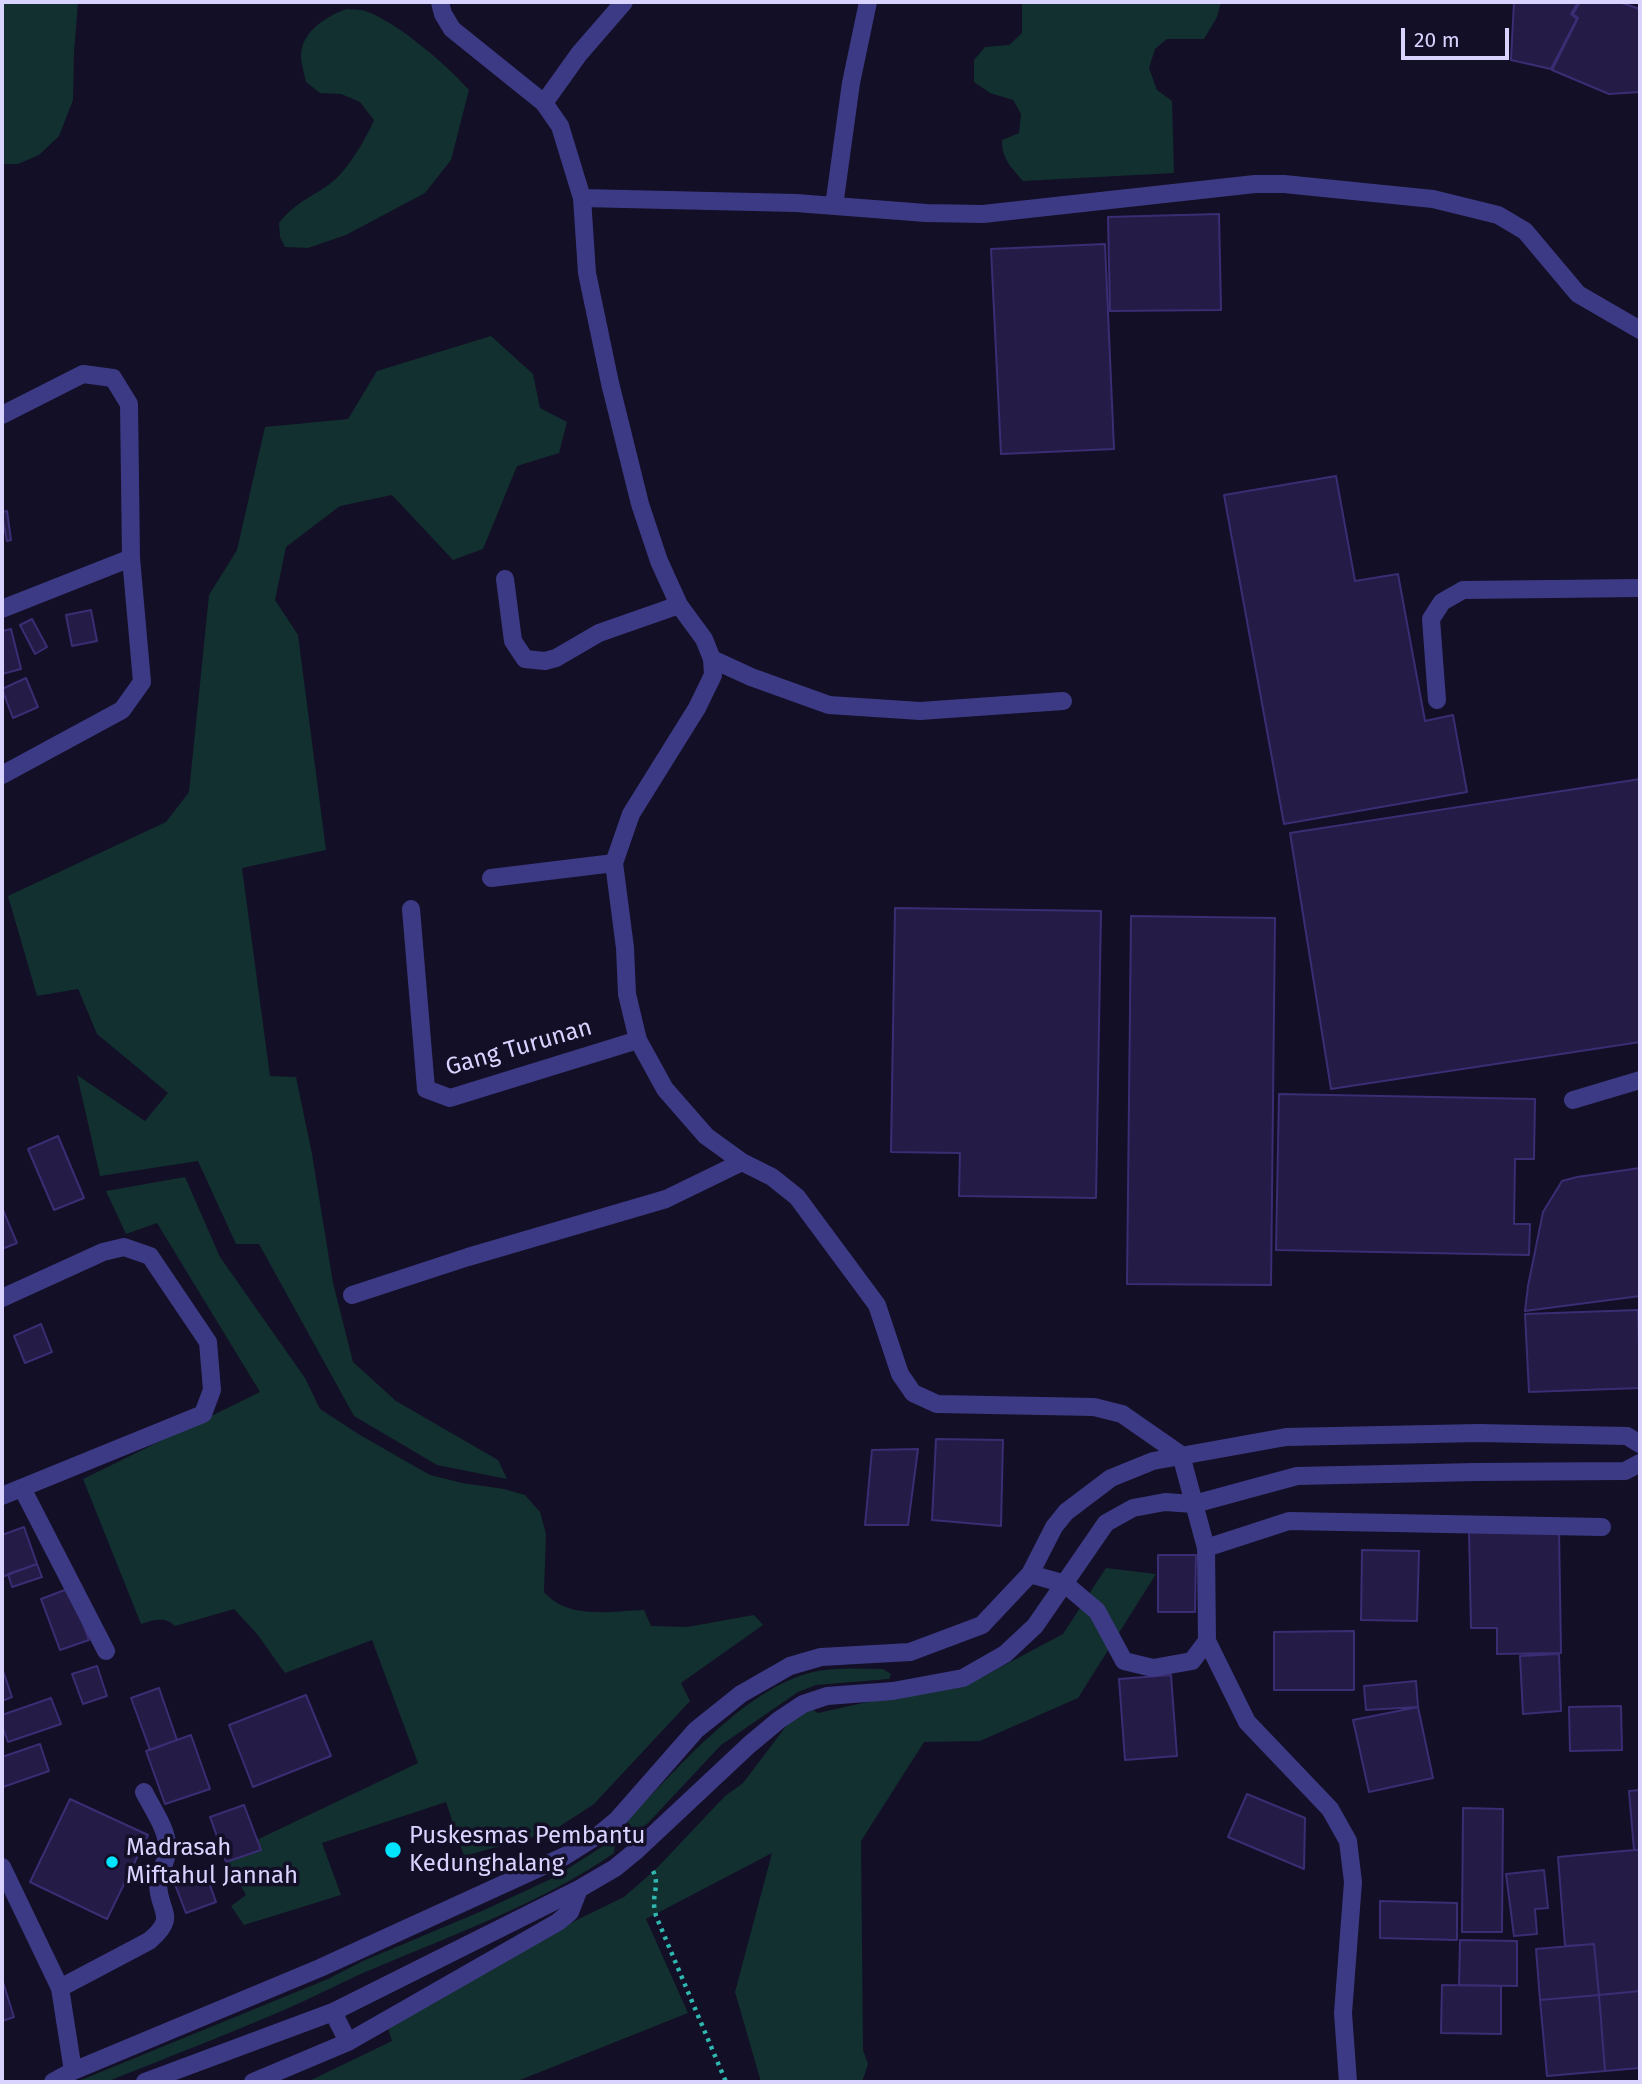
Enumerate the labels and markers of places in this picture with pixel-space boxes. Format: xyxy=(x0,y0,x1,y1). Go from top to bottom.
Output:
place label: Puskesmas Pembantu Kedunghalang xyxy=(409,1822,645,1878)
place label: Madrasah Miftahul Jannah xyxy=(126,1834,298,1890)
marker: Puskesmas Pembantu Kedunghalang xyxy=(383,1840,403,1860)
marker: Madrasah Miftahul Jannah xyxy=(104,1854,120,1870)

